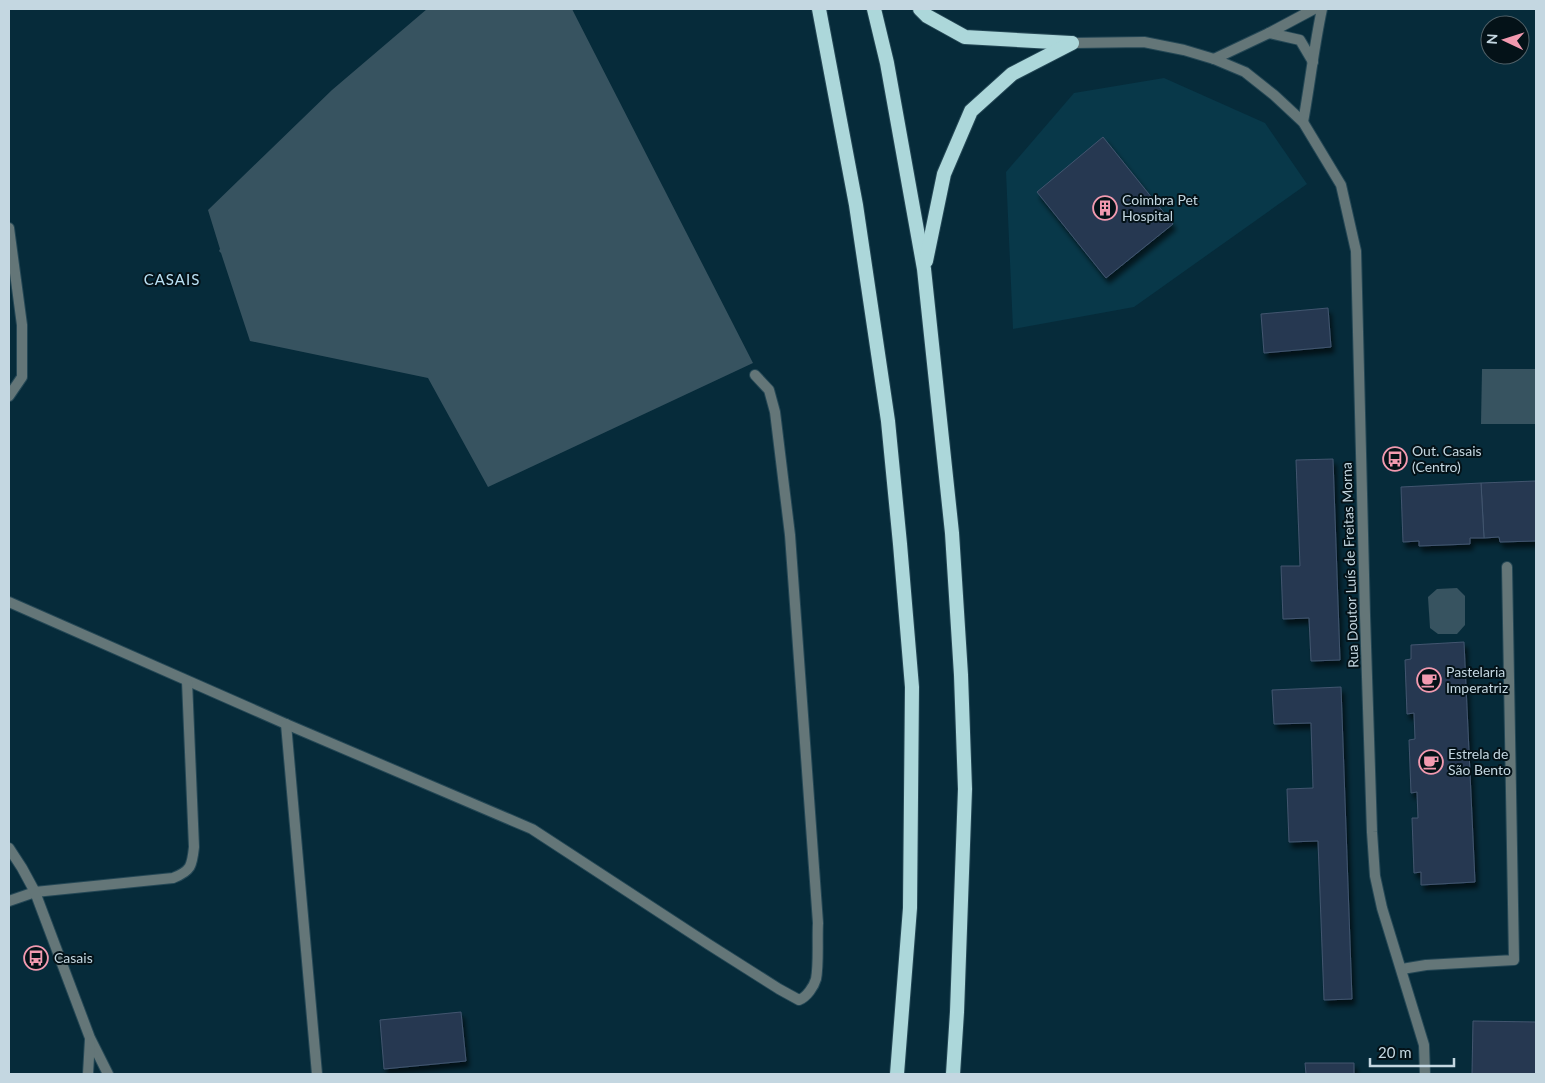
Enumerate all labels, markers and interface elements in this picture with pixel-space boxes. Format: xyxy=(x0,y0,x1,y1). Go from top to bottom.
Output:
north arrow xyxy=(1480,15,1530,65)
text: N xyxy=(1483,33,1500,45)
place label: Coimbra Pet Hospital xyxy=(1122,191,1198,224)
building icon: Coimbra Pet Hospital xyxy=(1092,195,1118,221)
district label: CASAIS xyxy=(144,270,200,288)
place label: Out. Casais (Centro) xyxy=(1412,442,1482,475)
bus stop icon: Out. Casais (Centro) xyxy=(1382,446,1408,472)
street label: Rua Doutor Luís de Freitas Morna xyxy=(1337,462,1362,668)
place label: Pastelaria Imperatriz xyxy=(1446,663,1508,696)
cafe icon: Pastelaria Imperatriz xyxy=(1416,667,1442,693)
place label: Estrela de São Bento xyxy=(1448,745,1511,778)
cafe icon: Estrela de São Bento xyxy=(1418,749,1444,775)
bus stop icon: Casais xyxy=(23,945,49,971)
place label: Casais xyxy=(54,949,93,966)
scale bar xyxy=(1370,1036,1454,1068)
text: 20 m xyxy=(1378,1043,1412,1061)

